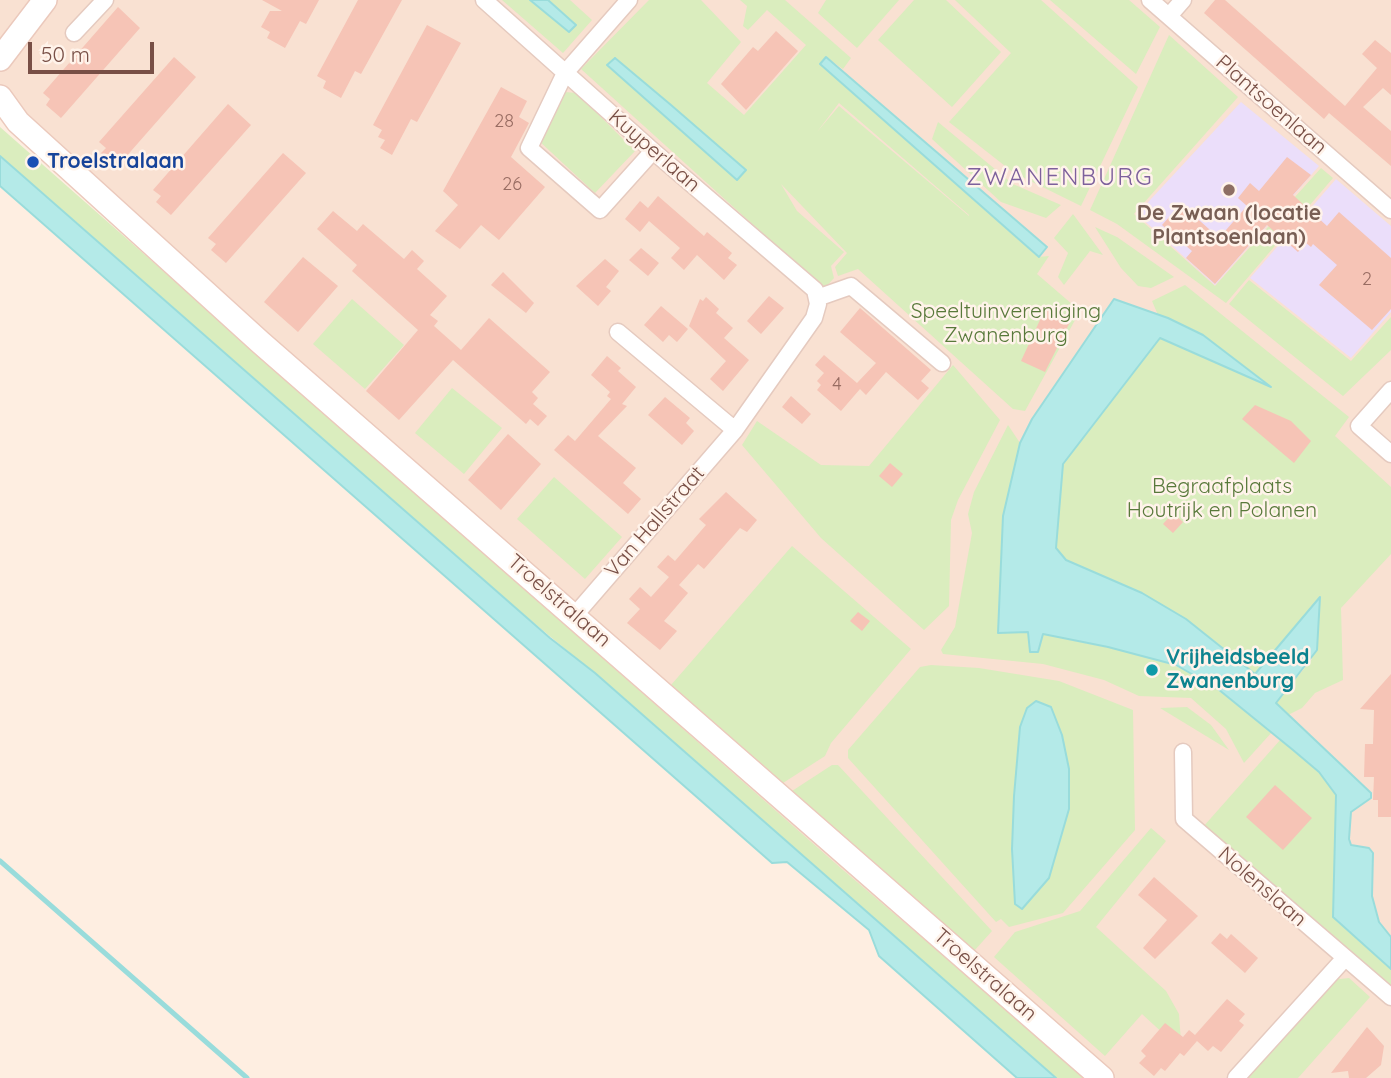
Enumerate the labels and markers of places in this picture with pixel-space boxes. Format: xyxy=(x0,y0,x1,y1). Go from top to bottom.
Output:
place label: Troelstralaan xyxy=(47,149,184,175)
marker: Troelstralaan xyxy=(25,154,41,170)
marker: De Zwaan (locatie Plantsoenlaan) xyxy=(1221,182,1237,198)
place label: De Zwaan (locatie Plantsoenlaan) xyxy=(1137,201,1321,251)
place label: Vrijheidsbeeld Zwanenburg xyxy=(1166,645,1309,695)
marker: Vrijheidsbeeld Zwanenburg xyxy=(1144,662,1160,678)

